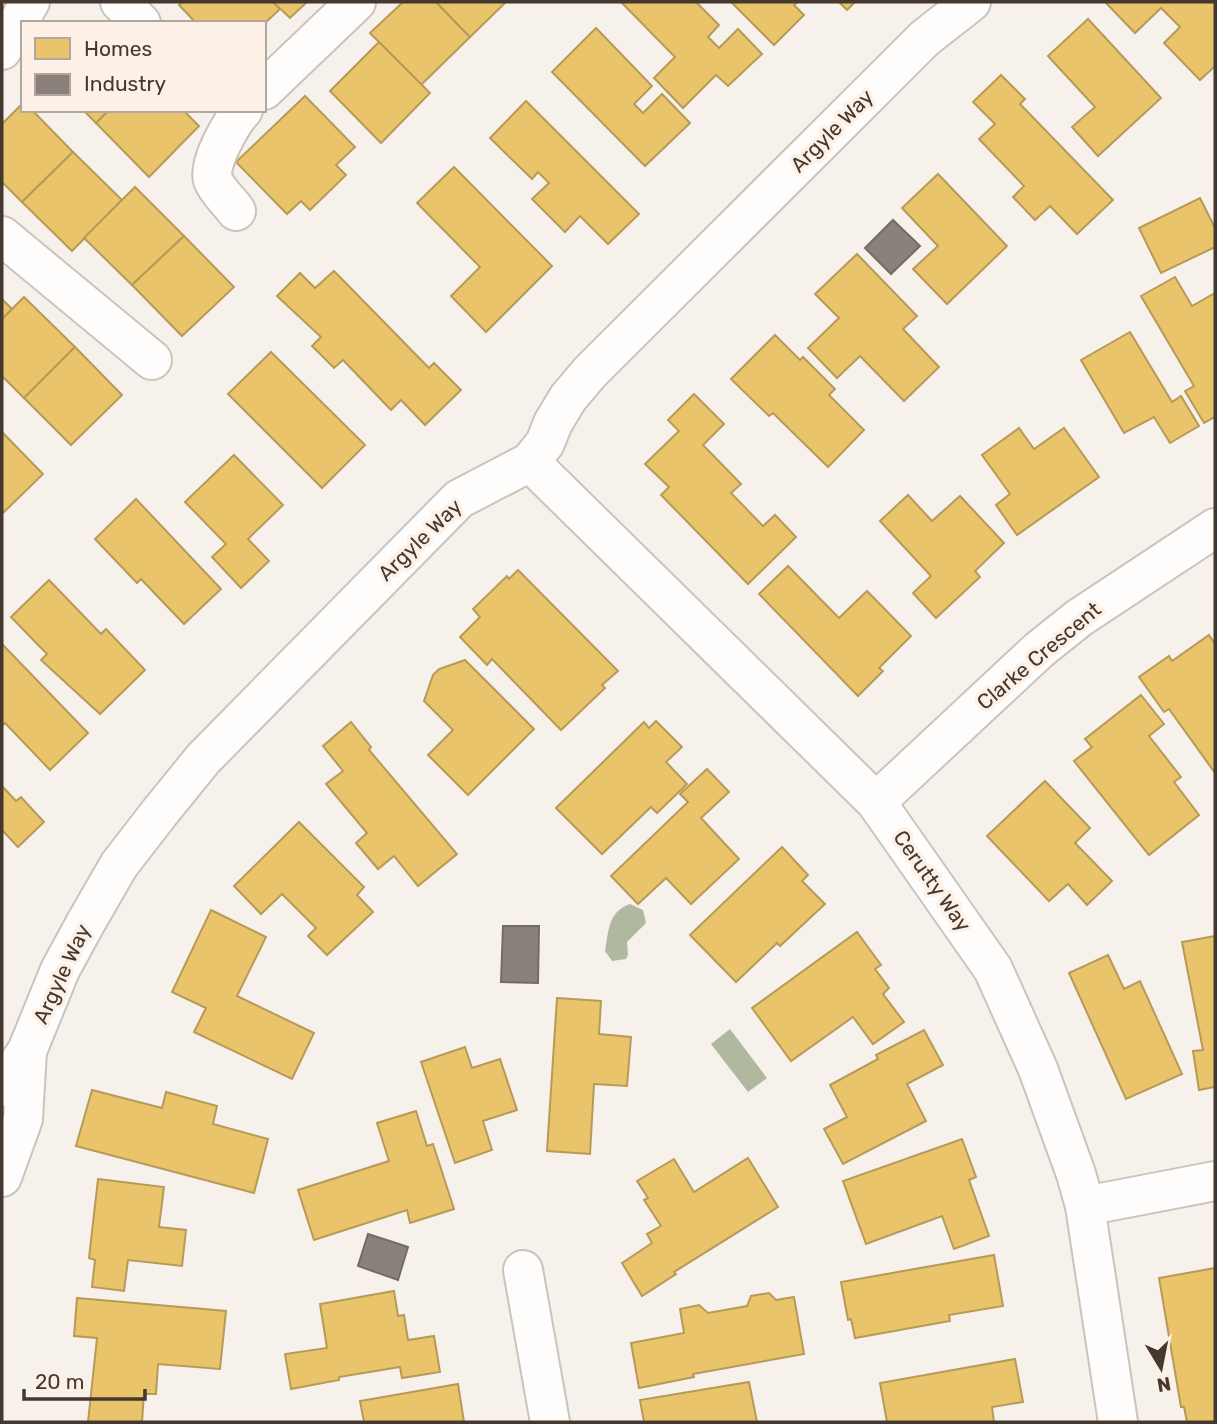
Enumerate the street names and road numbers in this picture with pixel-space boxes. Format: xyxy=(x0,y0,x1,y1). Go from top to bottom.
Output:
street label: Argyle Way xyxy=(785,84,879,177)
street label: Argyle Way xyxy=(373,493,467,586)
street label: Clarke Crescent xyxy=(972,596,1106,715)
street label: Cerutty Way xyxy=(888,825,977,937)
street label: Argyle Way xyxy=(28,920,96,1028)

